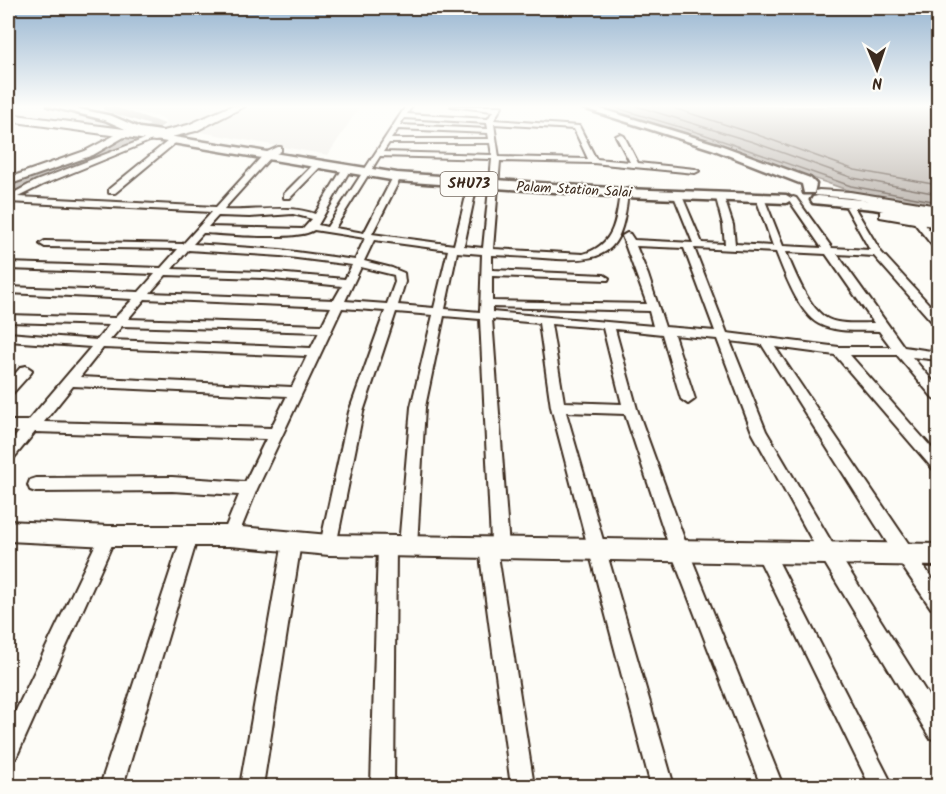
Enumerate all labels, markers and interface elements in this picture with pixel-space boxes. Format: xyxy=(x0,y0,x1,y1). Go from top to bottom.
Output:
north arrow xyxy=(847,39,907,99)
text: N xyxy=(872,70,883,95)
road number: SHU73 xyxy=(440,172,498,196)
street label: Palam Station Salai xyxy=(516,176,633,204)

